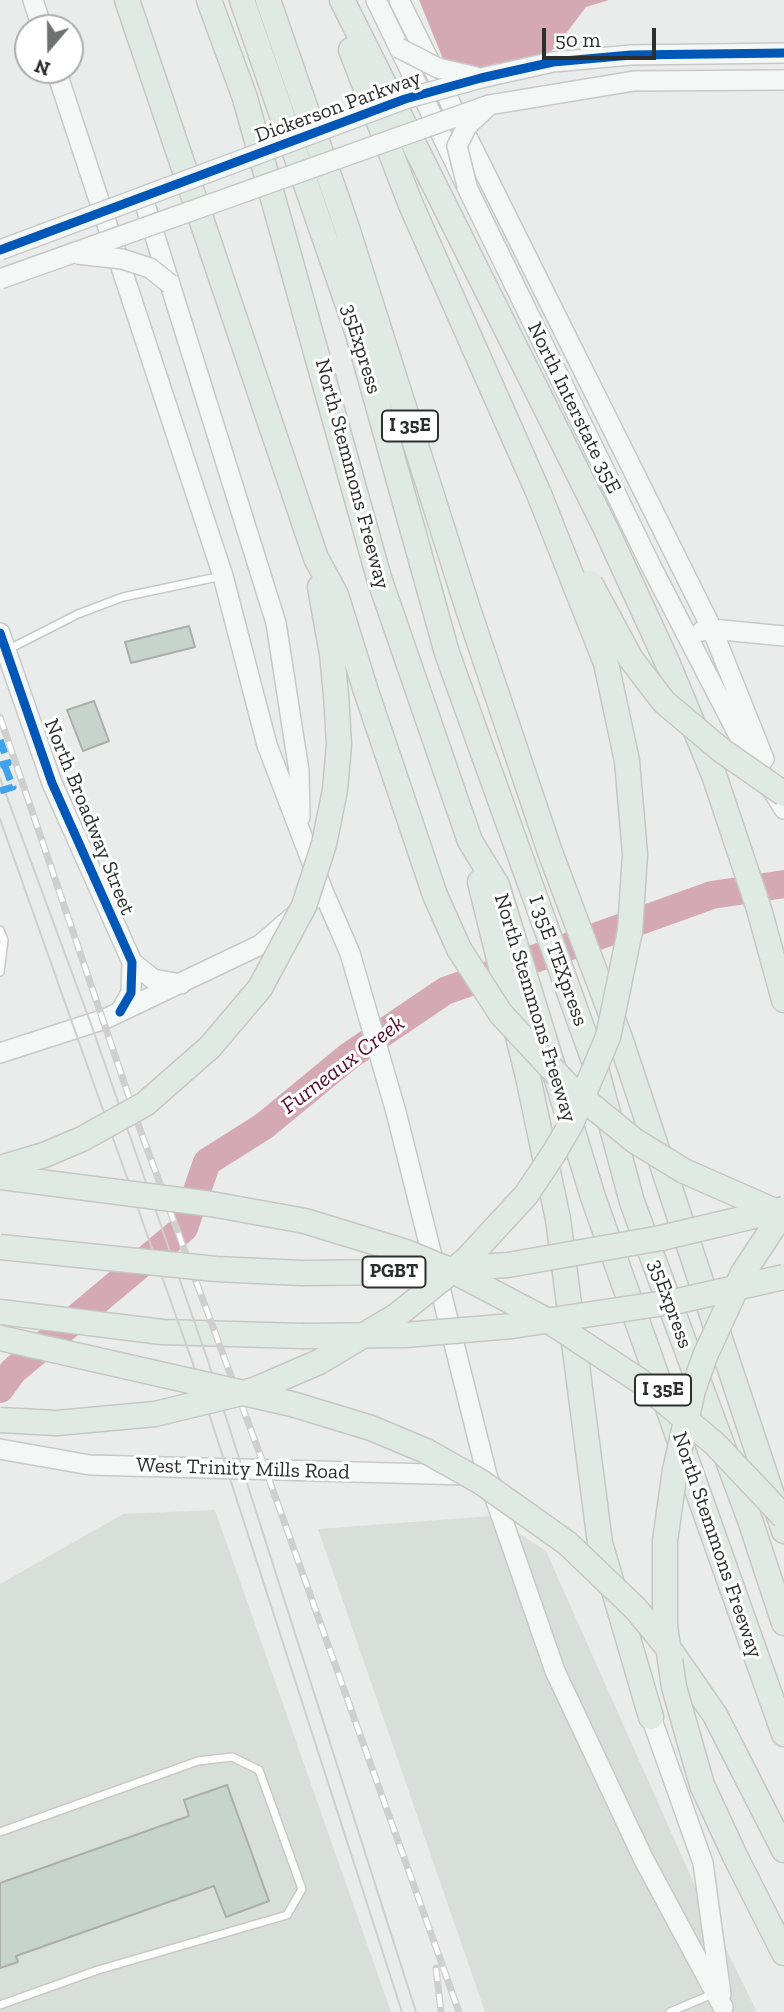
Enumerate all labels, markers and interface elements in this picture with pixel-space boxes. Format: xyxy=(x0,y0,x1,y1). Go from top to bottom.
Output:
north arrow xyxy=(14,14,84,84)
scale bar xyxy=(546,14,660,58)
text: 50 m xyxy=(555,27,601,52)
text: N xyxy=(32,54,53,81)
street label: Dickerson Parkway xyxy=(252,65,424,149)
street label: 35Express xyxy=(335,301,387,397)
street label: North Interstate 35E xyxy=(522,318,626,498)
street label: North Stemmons Freeway xyxy=(309,356,395,592)
road number: I 35E xyxy=(382,410,438,442)
street label: North Broadway Street xyxy=(38,715,140,919)
street label: North Stemmons Freeway xyxy=(488,891,582,1125)
street label: I 35E TEXpress xyxy=(523,892,593,1030)
water label: Furneaux Creek xyxy=(276,1010,410,1120)
road number: PGBT xyxy=(362,1256,426,1288)
street label: 35Express xyxy=(642,1256,698,1352)
road number: I 35E xyxy=(635,1374,691,1406)
street label: North Stemmons Freeway xyxy=(666,1429,768,1661)
street label: West Trinity Mills Road xyxy=(136,1453,350,1485)

